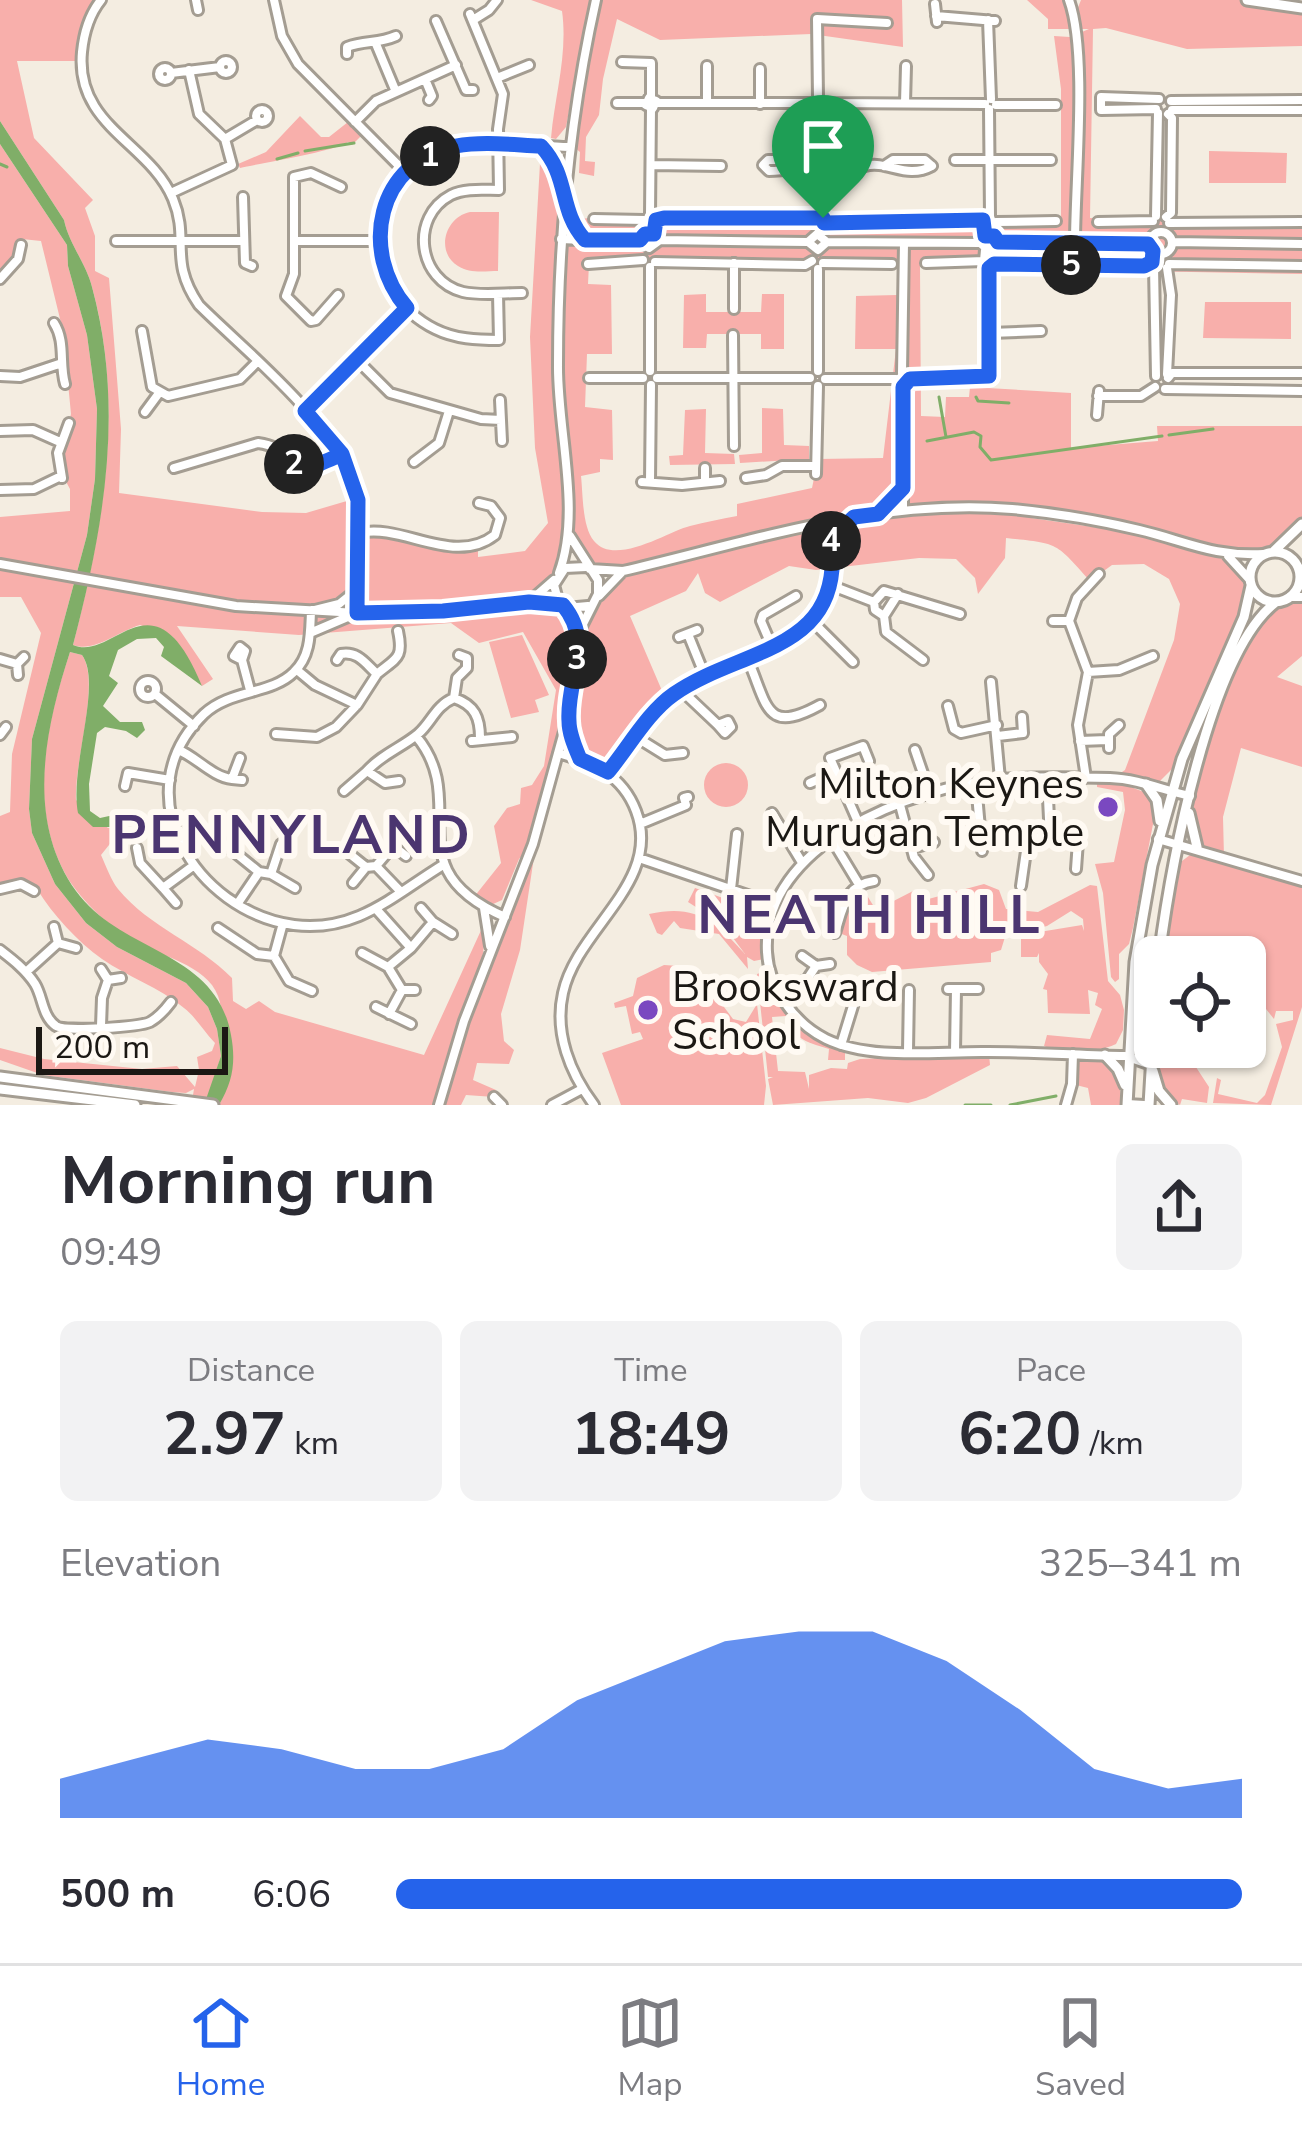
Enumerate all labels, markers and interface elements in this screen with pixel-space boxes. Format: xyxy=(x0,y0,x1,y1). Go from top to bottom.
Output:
pin xyxy=(772,95,874,218)
icon: arrive xyxy=(790,113,856,179)
pin: 1 xyxy=(400,126,460,186)
text: 1 xyxy=(420,133,440,178)
pin: 5 xyxy=(1041,235,1101,295)
text: 5 xyxy=(1061,242,1081,287)
pin: 2 xyxy=(264,434,324,494)
text: 2 xyxy=(284,441,304,486)
pin: 4 xyxy=(801,511,861,571)
text: 4 xyxy=(821,518,841,563)
pin: 3 xyxy=(547,629,607,689)
text: 3 xyxy=(567,636,587,681)
place label: Milton Keynes Murugan Temple xyxy=(765,756,1084,861)
marker: Milton Keynes Murugan Temple xyxy=(1095,794,1121,820)
district label: PENNYLAND xyxy=(111,798,473,872)
district label: NEATH HILL xyxy=(697,878,1043,952)
map controls xyxy=(1134,936,1266,1068)
button: locate xyxy=(1134,936,1266,1068)
place label: Brooksward School xyxy=(672,959,899,1064)
marker: Brooksward School xyxy=(635,997,661,1023)
scale bar xyxy=(36,1021,228,1074)
text: 200 m xyxy=(54,1025,150,1070)
text: Morning run xyxy=(60,1136,436,1226)
button: share xyxy=(1116,1144,1242,1270)
text: 09:49 xyxy=(60,1226,163,1279)
text: Distance xyxy=(187,1348,315,1393)
text: Time xyxy=(614,1348,688,1393)
text: Pace xyxy=(1016,1348,1086,1393)
text: 2.97 xyxy=(163,1393,286,1475)
text: 18:49 xyxy=(572,1393,730,1475)
text: 6:20 xyxy=(958,1393,1081,1475)
text: km xyxy=(286,1421,339,1466)
text: /km xyxy=(1081,1421,1144,1466)
text: Elevation xyxy=(60,1537,221,1590)
text: 325–341 m xyxy=(1039,1537,1242,1590)
text: 500 m xyxy=(60,1868,175,1921)
text: 6:06 xyxy=(252,1868,331,1921)
tab: Home xyxy=(176,1990,265,2107)
tab: Map xyxy=(617,1990,683,2107)
tab: Saved xyxy=(1035,1990,1126,2107)

